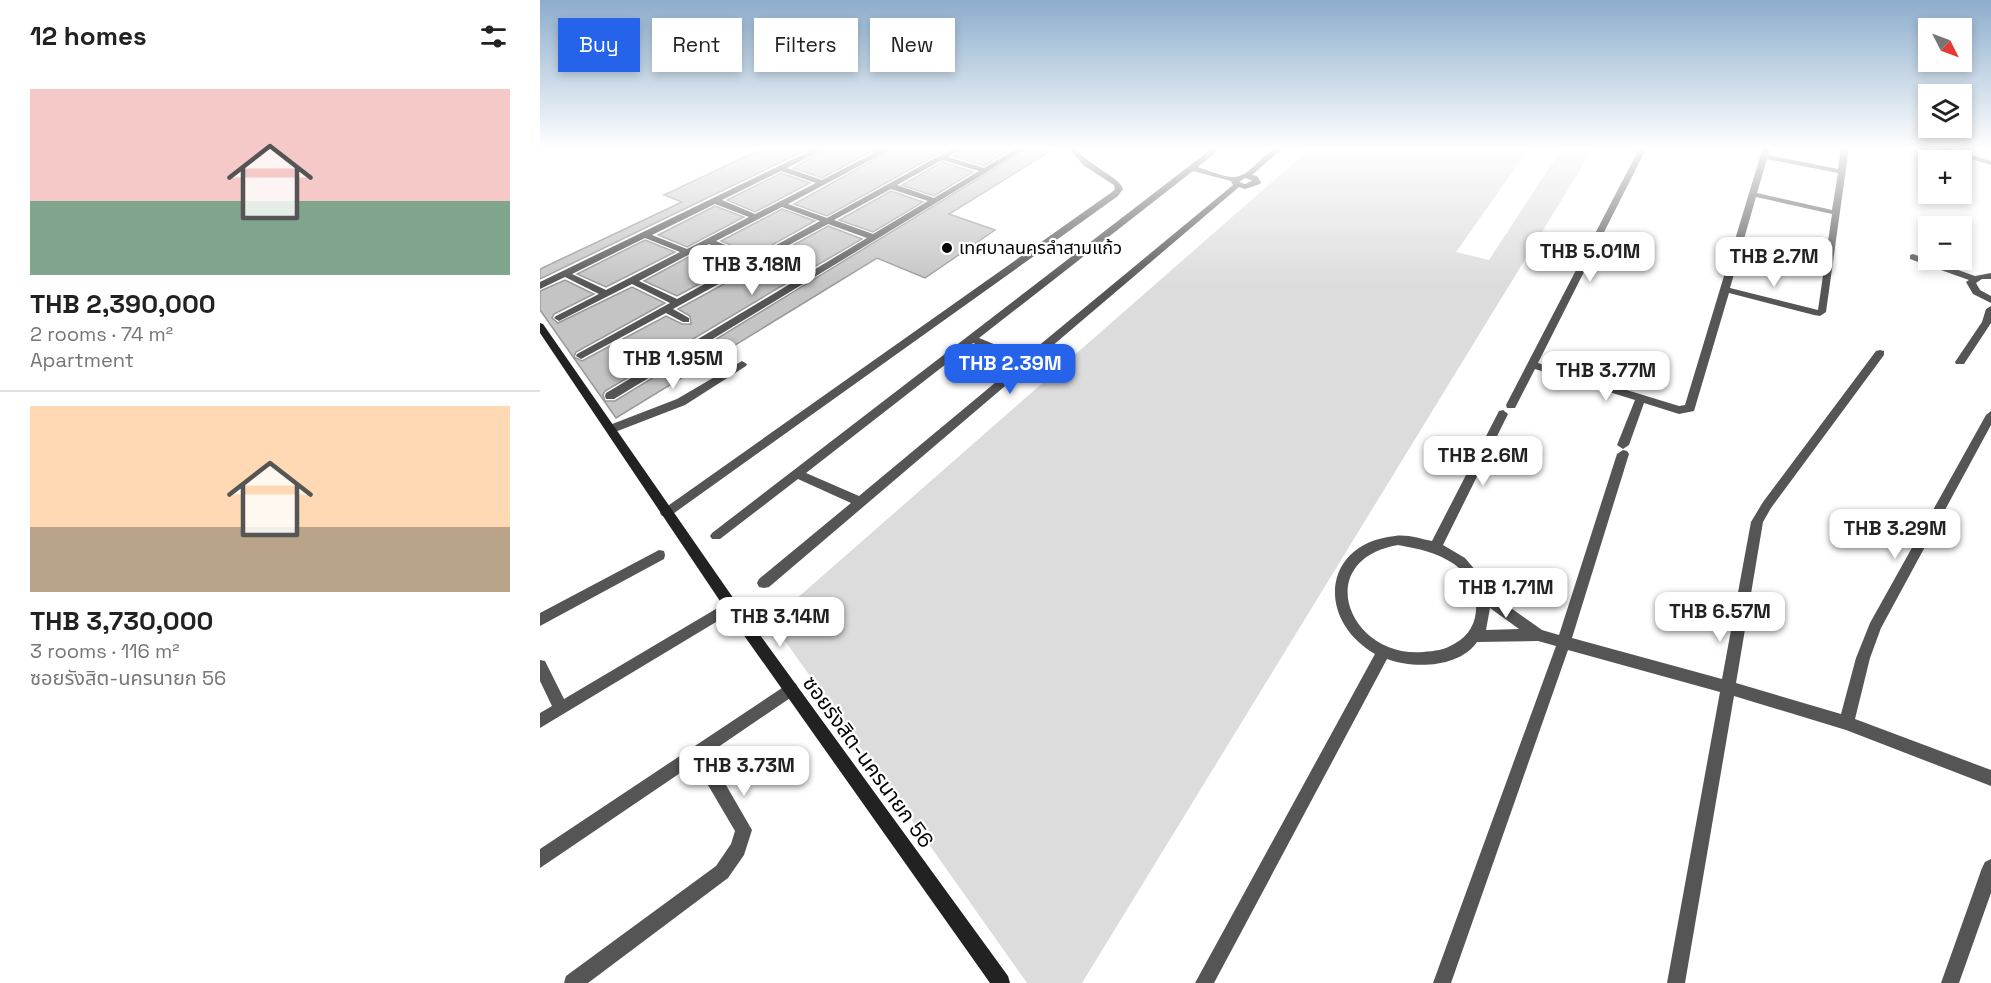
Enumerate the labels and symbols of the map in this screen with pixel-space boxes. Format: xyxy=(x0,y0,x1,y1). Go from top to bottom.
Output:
north arrow xyxy=(1918,18,1972,72)
pin: THB 5.01M xyxy=(1521,232,1659,283)
place label: เทศบาลนครลำสามแก้ว xyxy=(959,236,1122,259)
pin: THB 2.7M xyxy=(1712,237,1836,288)
marker: เทศบาลนครลำสามแก้ว xyxy=(940,241,954,255)
pin: THB 3.18M xyxy=(683,245,821,296)
pin: THB 1.95M xyxy=(604,339,742,390)
pin: THB 2.39M xyxy=(941,344,1079,395)
pin: THB 3.77M xyxy=(1537,351,1675,402)
pin: THB 2.6M xyxy=(1421,436,1545,487)
pin: THB 3.29M xyxy=(1826,509,1964,560)
pin: THB 1.71M xyxy=(1437,568,1575,619)
pin: THB 6.57M xyxy=(1651,592,1789,643)
pin: THB 3.14M xyxy=(711,597,849,648)
street label: ซอยรังสิต-นครนายก 56 xyxy=(797,670,940,853)
pin: THB 3.73M xyxy=(675,746,813,797)

